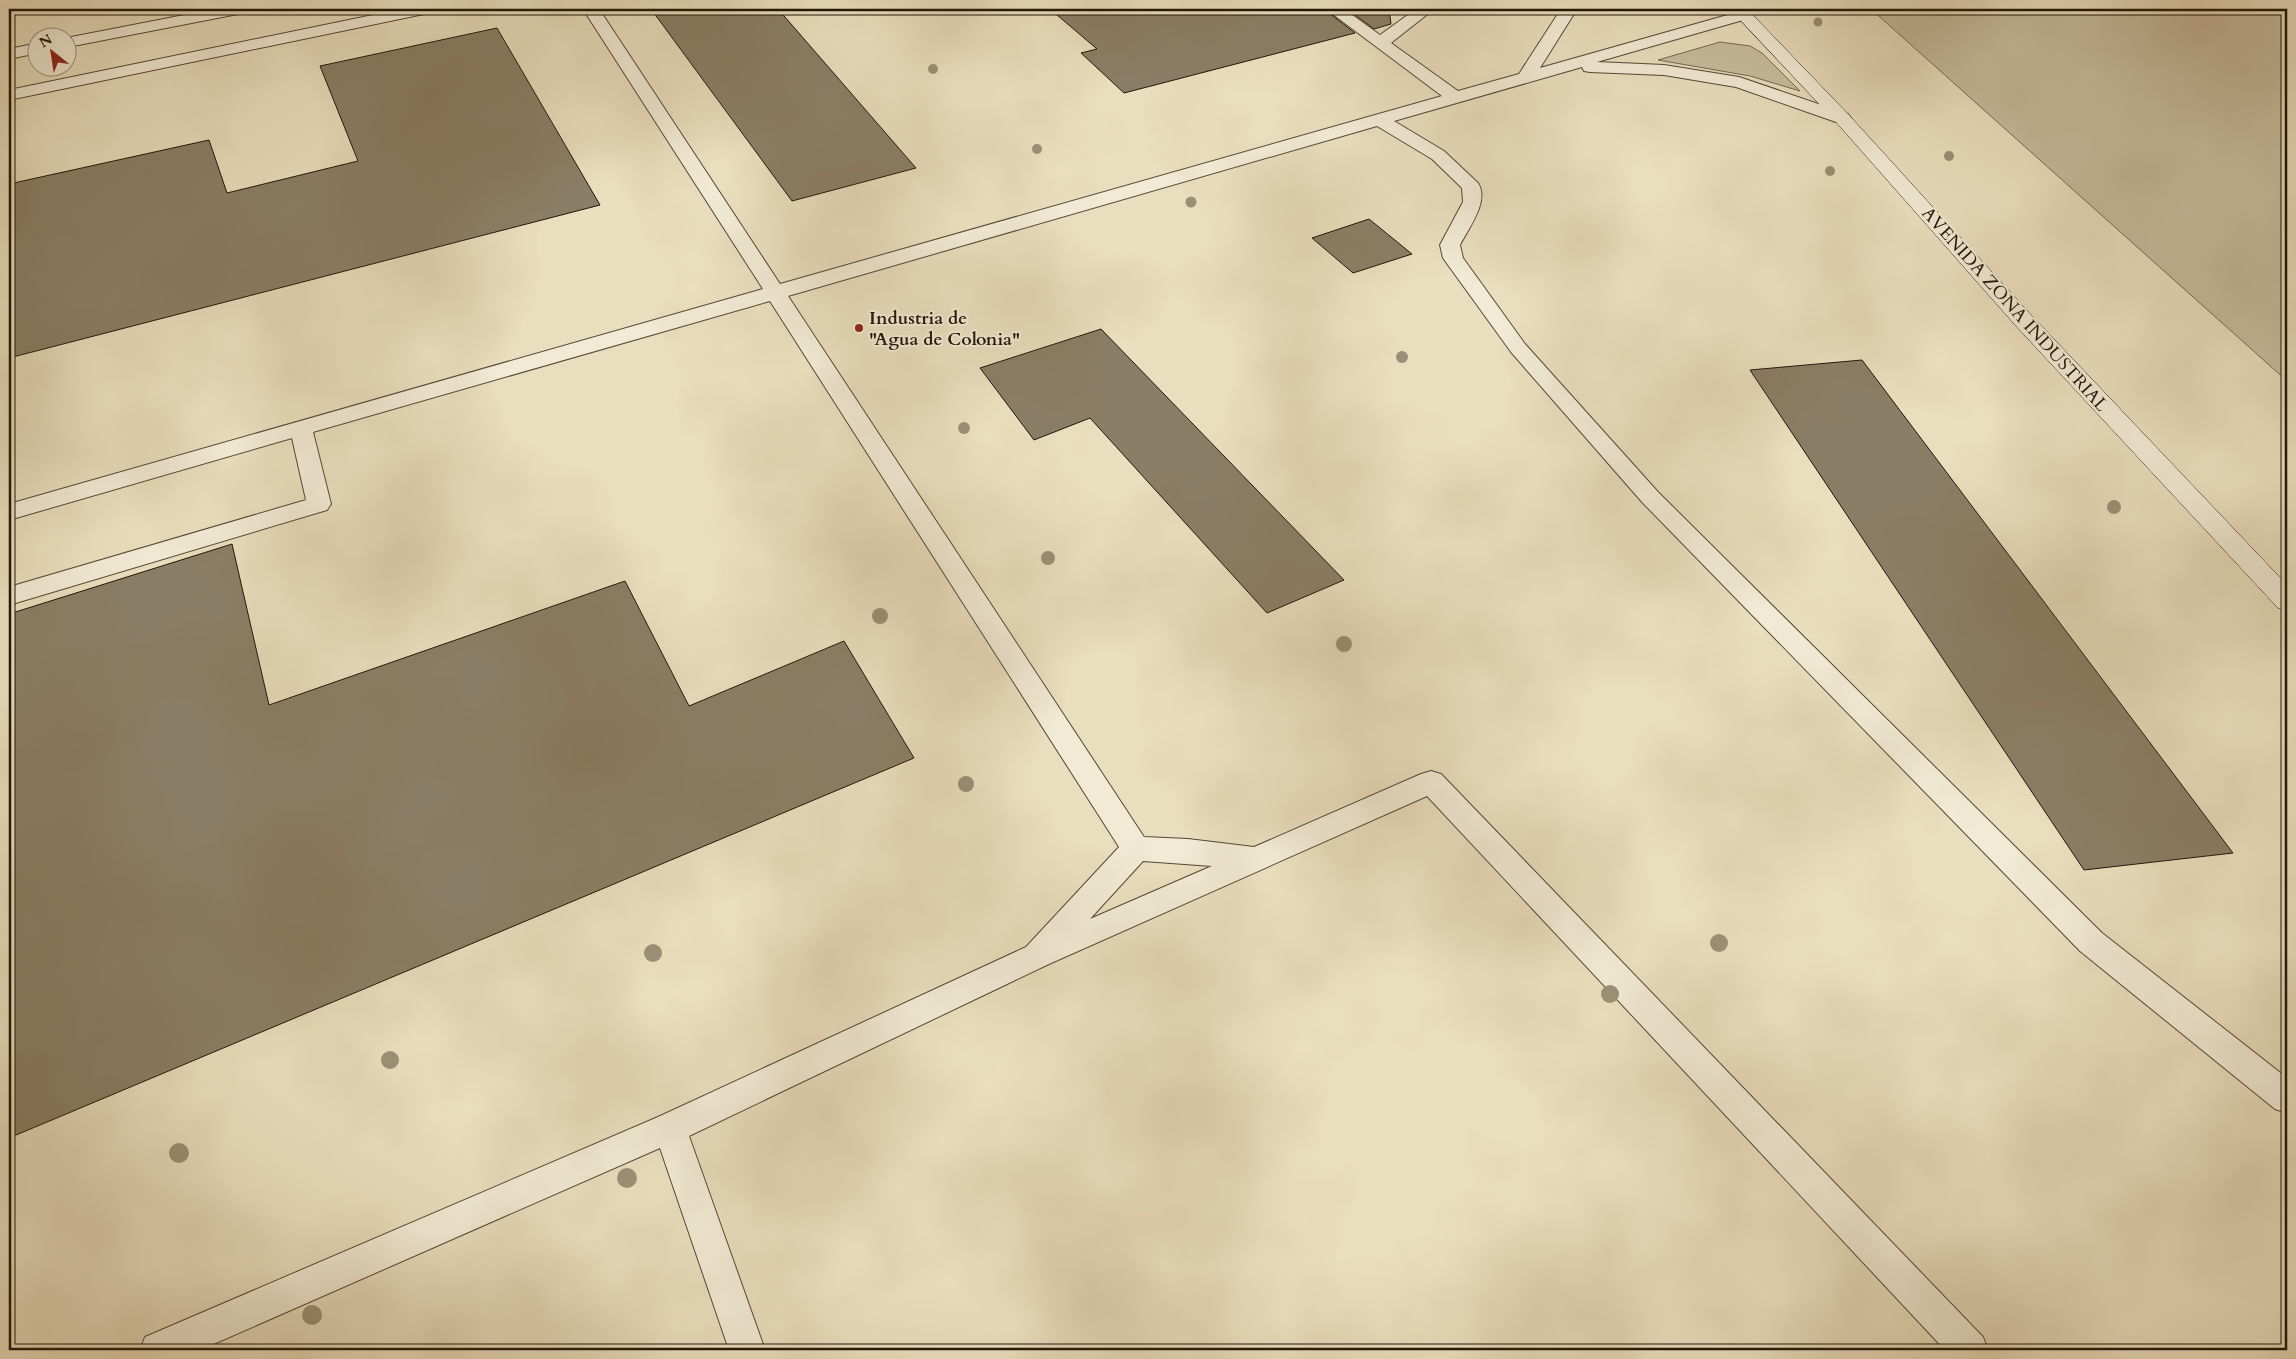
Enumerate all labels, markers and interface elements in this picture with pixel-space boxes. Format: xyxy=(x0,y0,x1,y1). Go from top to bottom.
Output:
north arrow xyxy=(28,28,78,78)
text: N xyxy=(36,30,56,52)
street label: AVENIDA ZONA INDUSTRIAL xyxy=(1916,202,2114,417)
place label: Industria de "Agua de Colonia" xyxy=(869,306,1020,352)
marker: Industria de "Agua de Colonia" xyxy=(853,322,865,334)

